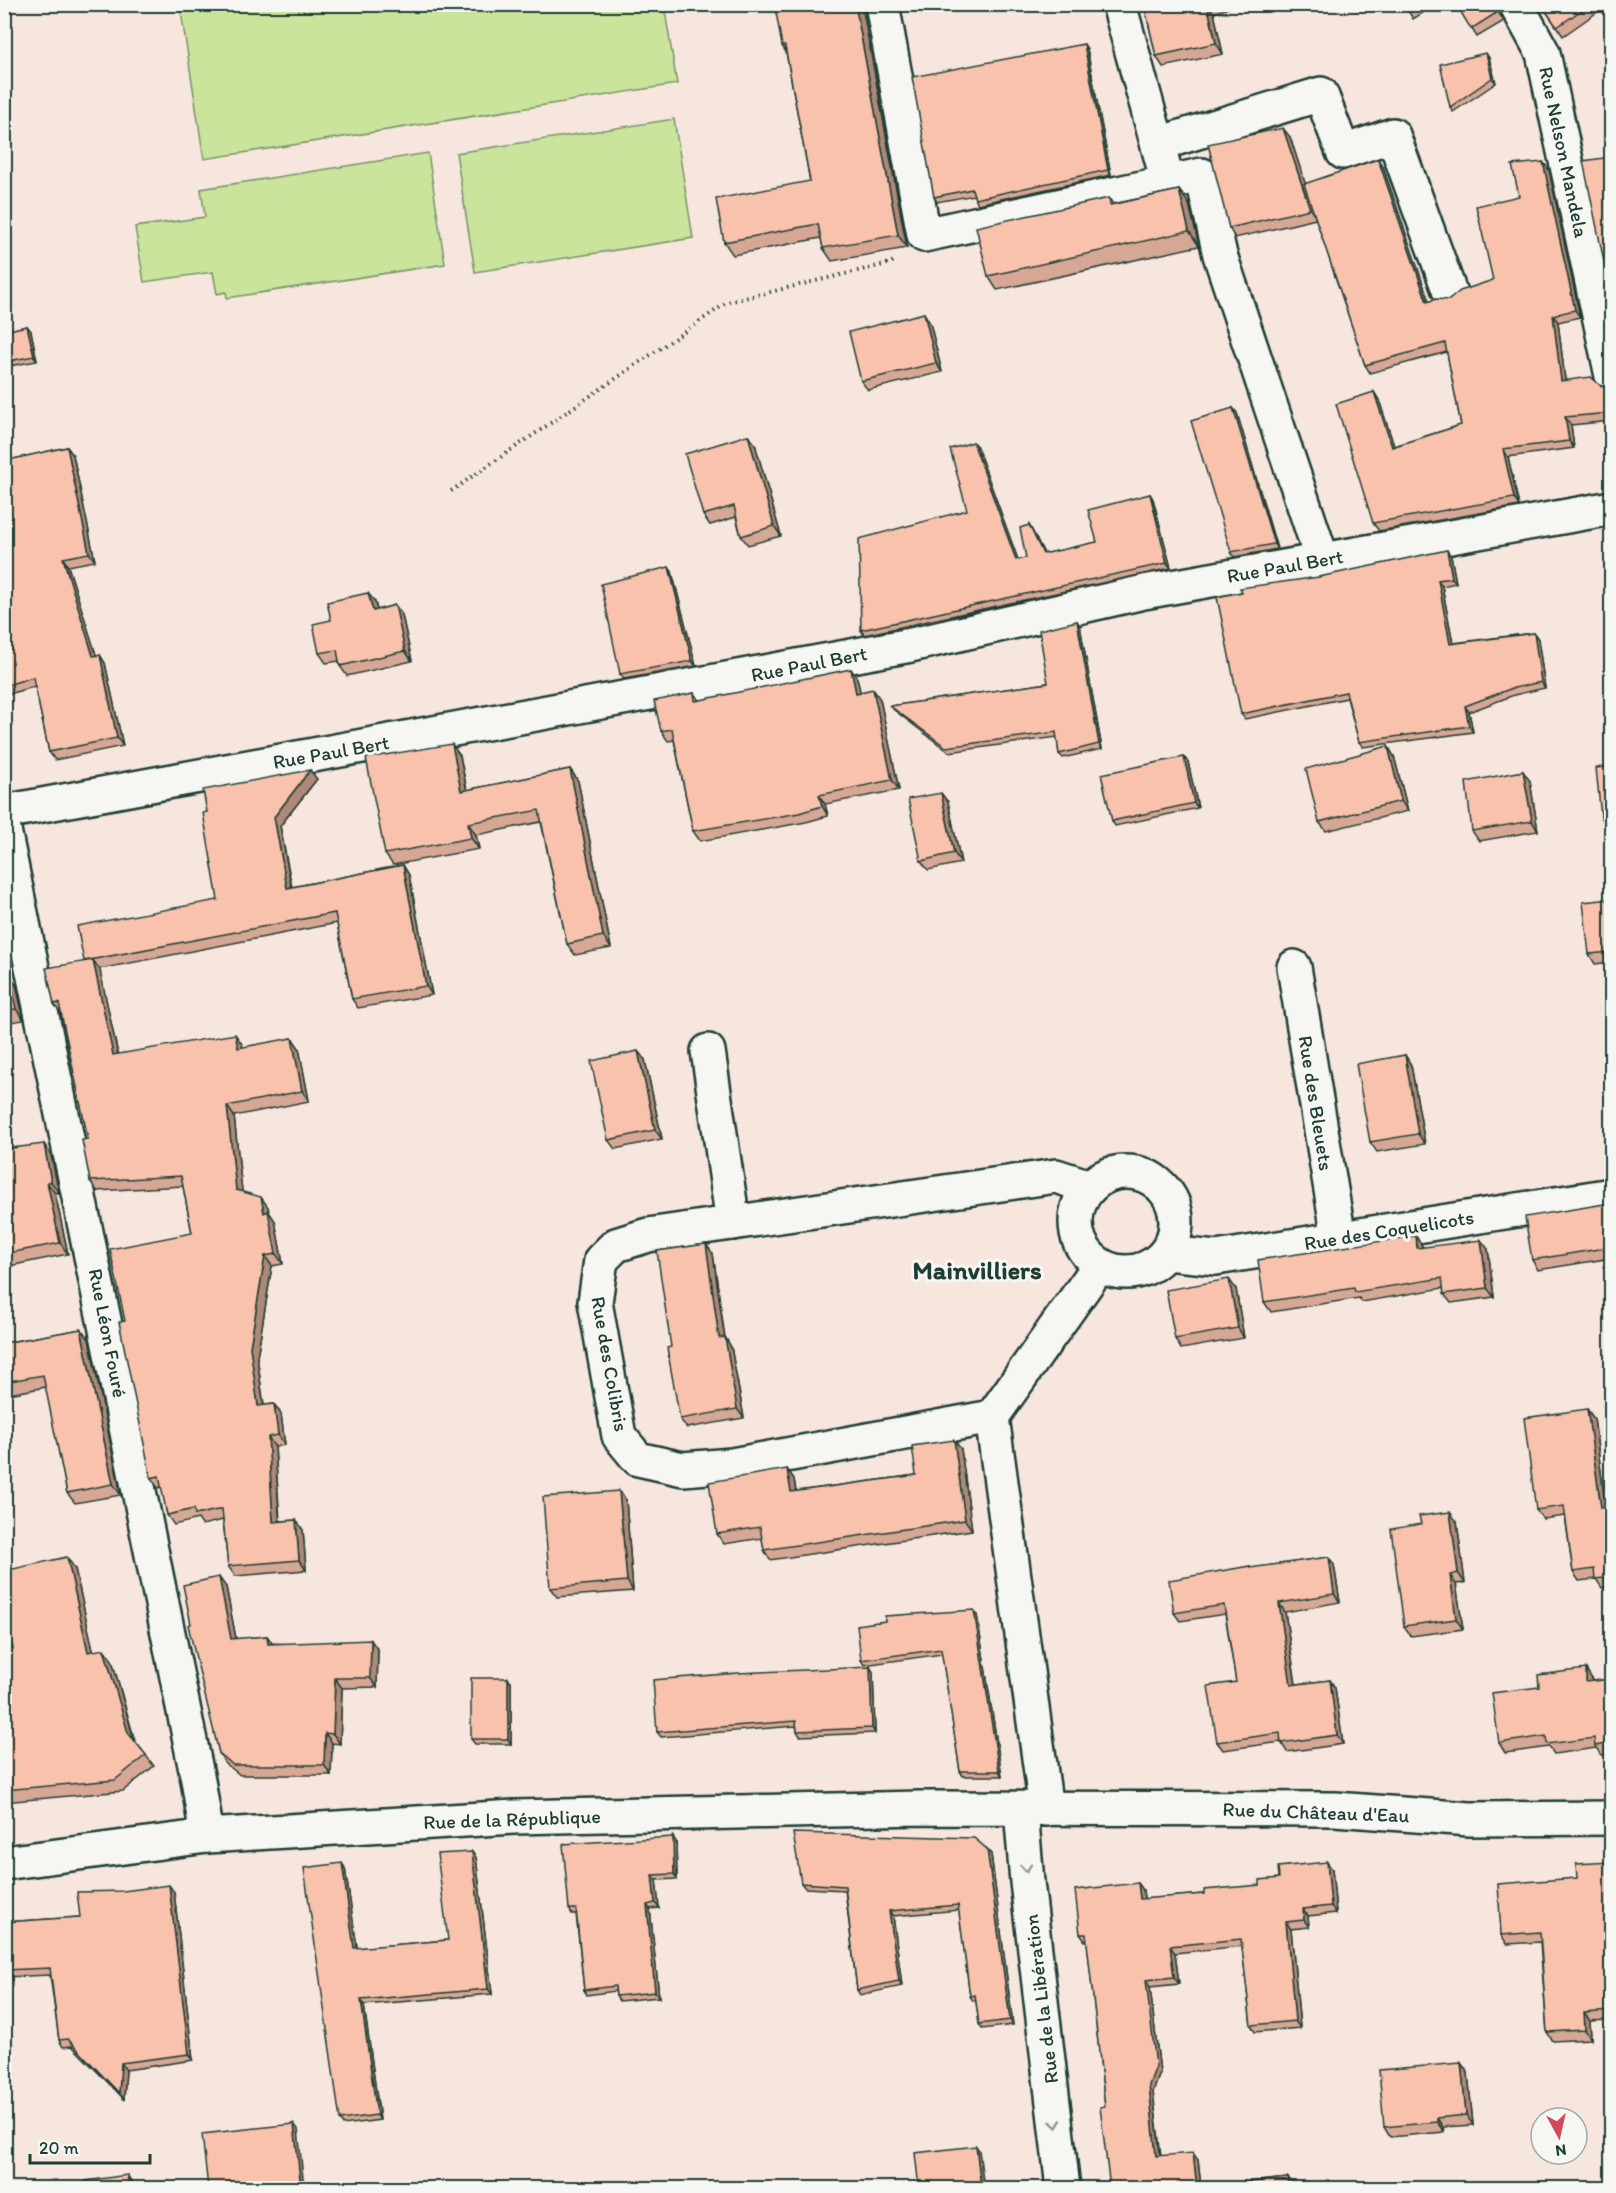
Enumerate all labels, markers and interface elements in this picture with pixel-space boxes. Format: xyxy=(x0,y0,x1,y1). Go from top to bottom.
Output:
street label: Rue Nelson Mandela xyxy=(1534,64,1594,240)
street label: Rue Paul Bert xyxy=(1225,544,1345,588)
street label: Rue Paul Bert xyxy=(749,641,869,687)
street label: Rue Paul Bert xyxy=(271,730,391,774)
street label: Rue des Bleuets xyxy=(1293,1034,1339,1172)
street label: Rue des Coquelicots xyxy=(1302,1205,1476,1255)
district label: Mainvilliers xyxy=(912,1254,1042,1286)
street label: Rue Léon Fouré xyxy=(84,1266,132,1400)
street label: Rue des Colibris xyxy=(586,1294,634,1434)
street label: Rue du Château d'Eau xyxy=(1222,1797,1410,1827)
street label: Rue de la République xyxy=(423,1804,601,1834)
one-way arrow xyxy=(1019,1864,1032,1873)
street label: Rue de la Libération xyxy=(1019,1913,1063,2085)
north arrow xyxy=(1529,2106,1589,2166)
one-way arrow xyxy=(1049,2120,1061,2129)
scale bar xyxy=(30,2127,150,2165)
text: 20 m xyxy=(39,2137,79,2159)
text: N xyxy=(1554,2140,1568,2161)

